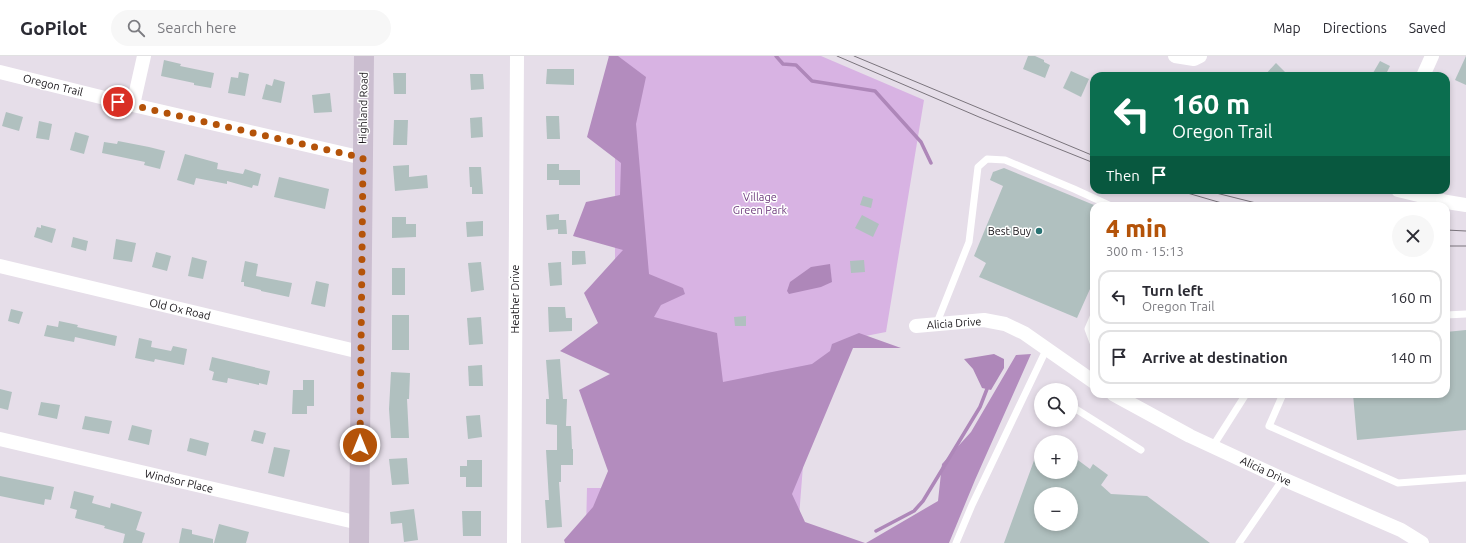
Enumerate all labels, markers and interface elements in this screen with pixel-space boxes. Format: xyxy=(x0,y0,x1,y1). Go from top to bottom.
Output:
search box xyxy=(111,10,391,46)
text: GoPilot xyxy=(20,17,87,39)
icon: search xyxy=(125,17,147,39)
text: Search here xyxy=(157,19,237,36)
text: Map xyxy=(1273,20,1301,36)
text: Directions xyxy=(1323,20,1387,36)
text: Saved xyxy=(1409,20,1446,36)
street label: Oregon Trail xyxy=(22,72,84,98)
street label: Highland Road xyxy=(356,72,370,144)
pin xyxy=(101,85,135,119)
icon: left xyxy=(1106,88,1158,140)
text: 160 m xyxy=(1172,88,1250,119)
icon: arrive xyxy=(107,91,129,113)
text: Oregon Trail xyxy=(1172,121,1273,141)
icon: arrive xyxy=(1148,164,1170,186)
text: Then xyxy=(1106,167,1140,184)
park label: Village Green Park xyxy=(733,191,788,216)
text: 4 min xyxy=(1106,215,1167,242)
button: close xyxy=(1392,215,1434,257)
place label: Best Buy xyxy=(988,225,1032,237)
marker: Best Buy xyxy=(1034,226,1044,236)
text: 300 m · 15:13 xyxy=(1106,244,1184,258)
street label: Heather Drive xyxy=(509,265,521,333)
text: Turn left xyxy=(1142,282,1203,299)
icon: left xyxy=(1108,286,1130,308)
text: 160 m xyxy=(1390,289,1432,306)
street label: Old Ox Road xyxy=(148,296,212,322)
text: Oregon Trail xyxy=(1142,299,1215,313)
street label: Alicia Drive xyxy=(926,315,982,331)
icon: arrive xyxy=(1108,346,1130,368)
text: Arrive at destination xyxy=(1142,349,1288,366)
text: 140 m xyxy=(1390,349,1432,366)
map controls xyxy=(1034,383,1078,531)
button: search xyxy=(1034,383,1078,427)
position arrow xyxy=(339,424,381,466)
button: + xyxy=(1034,435,1078,479)
street label: Alicia Drive xyxy=(1239,454,1293,488)
street label: Windsor Place xyxy=(144,467,214,495)
button: − xyxy=(1034,487,1078,531)

